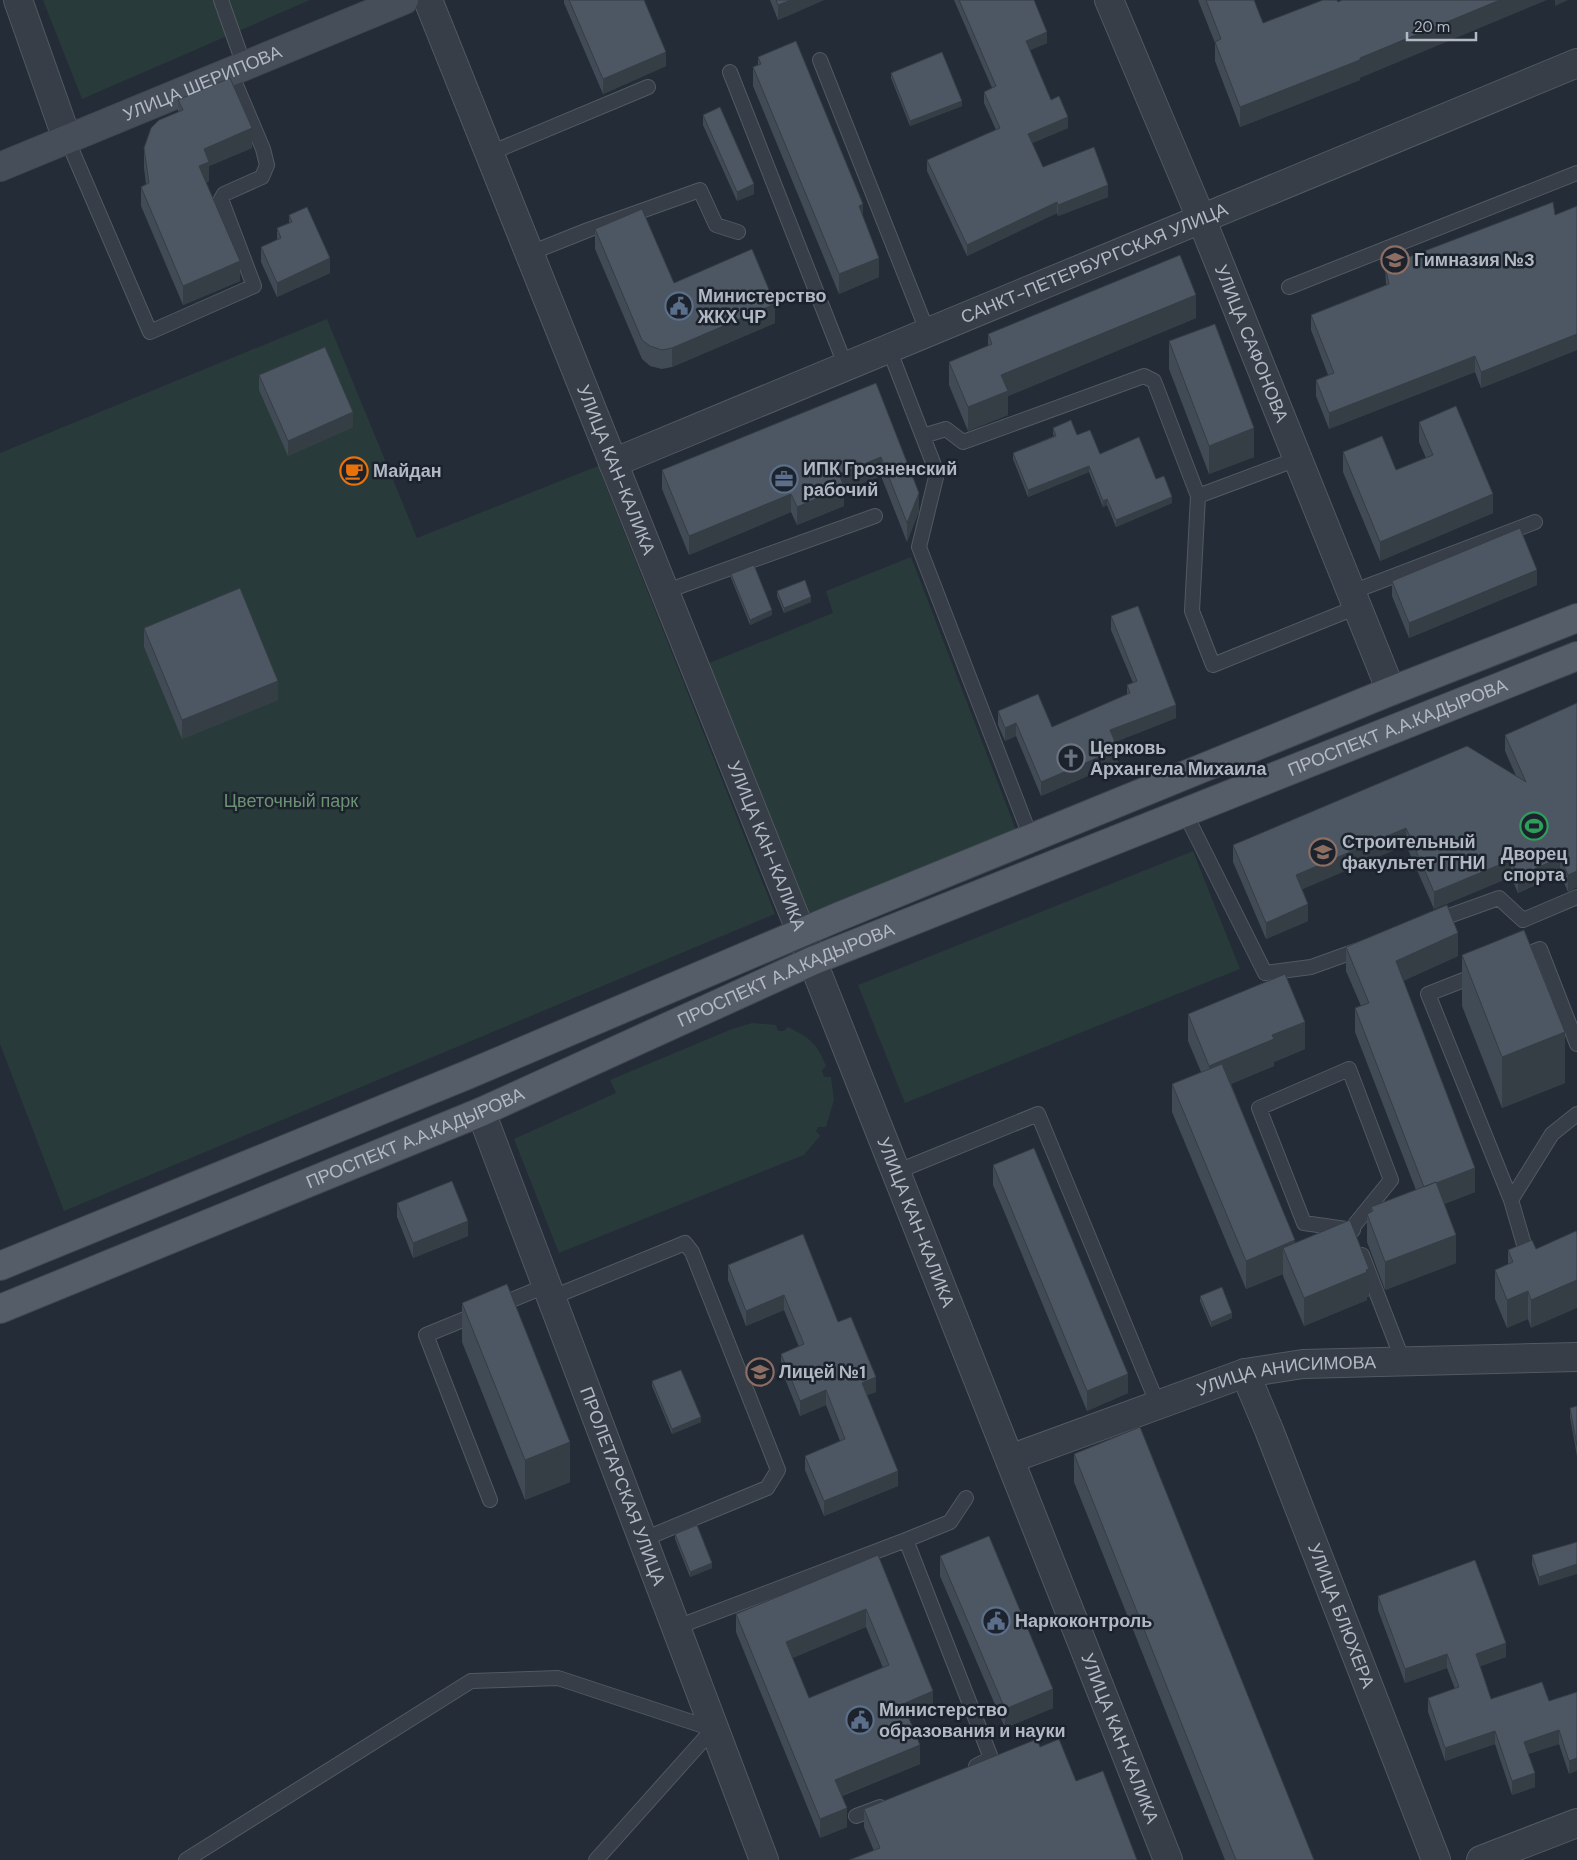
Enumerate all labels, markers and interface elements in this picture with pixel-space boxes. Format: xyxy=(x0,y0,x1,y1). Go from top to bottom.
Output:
scale bar xyxy=(1407,10,1476,42)
text: 20 m xyxy=(1414,17,1450,37)
street label: УЛИЦА ШЕРИПОВА xyxy=(119,40,285,127)
street label: САНКТ-ПЕТЕРБУРГСКАЯ УЛИЦА xyxy=(957,197,1231,329)
school or university icon: Гимназия №3 xyxy=(1380,245,1410,275)
place label: Гимназия №3 xyxy=(1414,248,1535,272)
street label: УЛИЦА САФОНОВА xyxy=(1209,261,1294,426)
place label: Министерство ЖКХ ЧР xyxy=(697,284,826,329)
public building icon: Министерство ЖКХ ЧР xyxy=(664,291,694,321)
street label: УЛИЦА КАН-КАЛИКА xyxy=(571,381,661,558)
cafe icon: Майдан xyxy=(339,456,369,486)
place label: ИПК Грозненский рабочий xyxy=(803,457,957,502)
place label: Майдан xyxy=(373,459,442,483)
office icon: ИПК Грозненский рабочий xyxy=(769,464,799,494)
street label: ПРОСПЕКТ А.А.КАДЫРОВА xyxy=(1284,673,1511,782)
place label: Церковь Архангела Михаила xyxy=(1090,736,1267,781)
church icon: Церковь Архангела Михаила xyxy=(1056,743,1086,773)
street label: УЛИЦА КАН-КАЛИКА xyxy=(722,757,811,934)
park label: Цветочный парк xyxy=(224,789,358,813)
sports icon: Дворец спорта xyxy=(1519,811,1549,841)
place label: Строительный факультет ГГНИ xyxy=(1342,830,1485,875)
school or university icon: Строительный факультет ГГНИ xyxy=(1308,837,1338,867)
place label: Дворец спорта xyxy=(1501,842,1567,887)
street label: ПРОСПЕКТ А.А.КАДЫРОВА xyxy=(673,917,898,1033)
street label: ПРОСПЕКТ А.А.КАДЫРОВА xyxy=(303,1082,528,1194)
street label: УЛИЦА КАН-КАЛИКА xyxy=(871,1134,960,1311)
street label: УЛИЦА АНИСИМОВА xyxy=(1194,1350,1376,1402)
school or university icon: Лицей №1 xyxy=(745,1357,775,1387)
place label: Лицей №1 xyxy=(779,1360,866,1384)
street label: ПРОЛЕТАРСКАЯ УЛИЦА xyxy=(574,1383,671,1589)
street label: УЛИЦА БЛЮХЕРА xyxy=(1302,1540,1380,1692)
public building icon: Наркоконтроль xyxy=(981,1606,1011,1636)
place label: Наркоконтроль xyxy=(1015,1609,1152,1633)
street label: УЛИЦА КАН-КАЛИКА xyxy=(1075,1650,1164,1827)
place label: Министерство образования и науки xyxy=(879,1698,1066,1743)
public building icon: Министерство образования и науки xyxy=(845,1705,875,1735)

